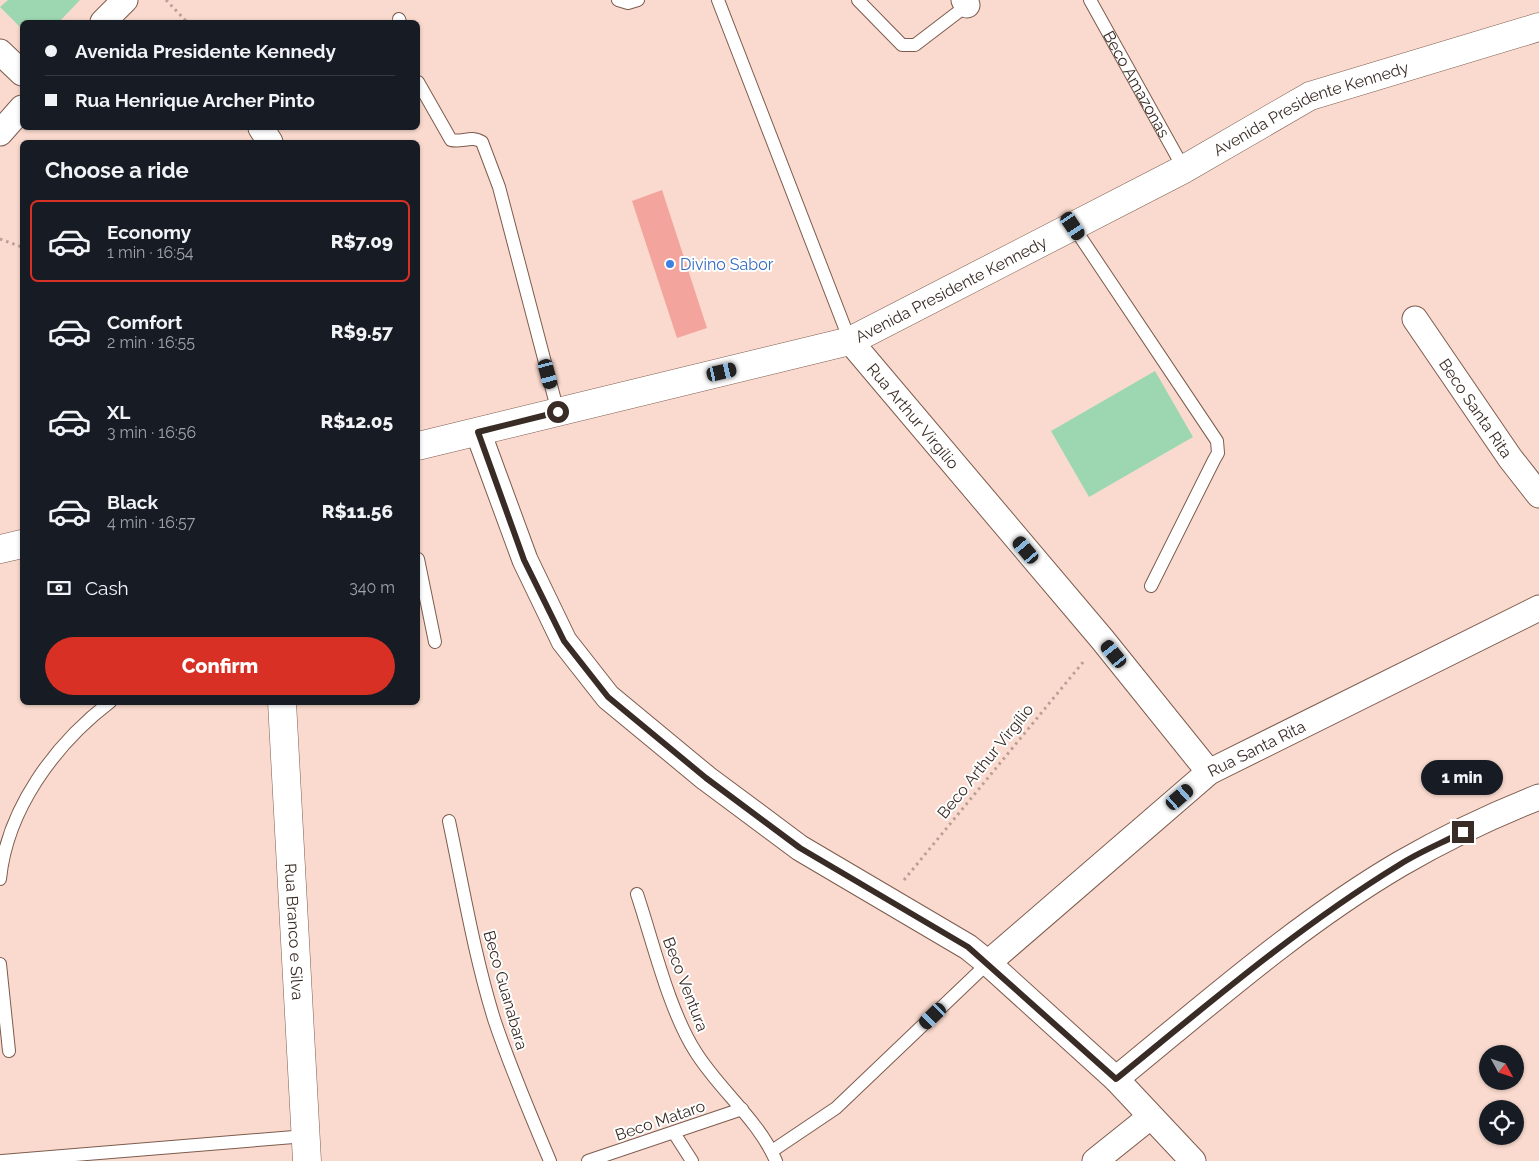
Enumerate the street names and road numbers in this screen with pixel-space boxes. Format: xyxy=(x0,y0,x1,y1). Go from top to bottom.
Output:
street label: Beco Amazonas xyxy=(1099,27,1174,141)
street label: Avenida Presidente Kennedy xyxy=(1210,58,1411,160)
street label: Avenida Presidente Kennedy xyxy=(852,232,1050,347)
street label: Beco Santa Rita xyxy=(1435,355,1516,462)
street label: Rua Arthur Virgílio xyxy=(863,360,963,473)
street label: Beco Arthur Virgílio xyxy=(933,700,1037,822)
street label: Rua Santa Rita xyxy=(1205,717,1309,781)
street label: Rua Branco e Silva xyxy=(281,863,307,1001)
street label: Beco Guanabara xyxy=(479,928,532,1052)
street label: Beco Ventura xyxy=(659,934,712,1034)
street label: Beco Mataro xyxy=(613,1096,708,1145)

